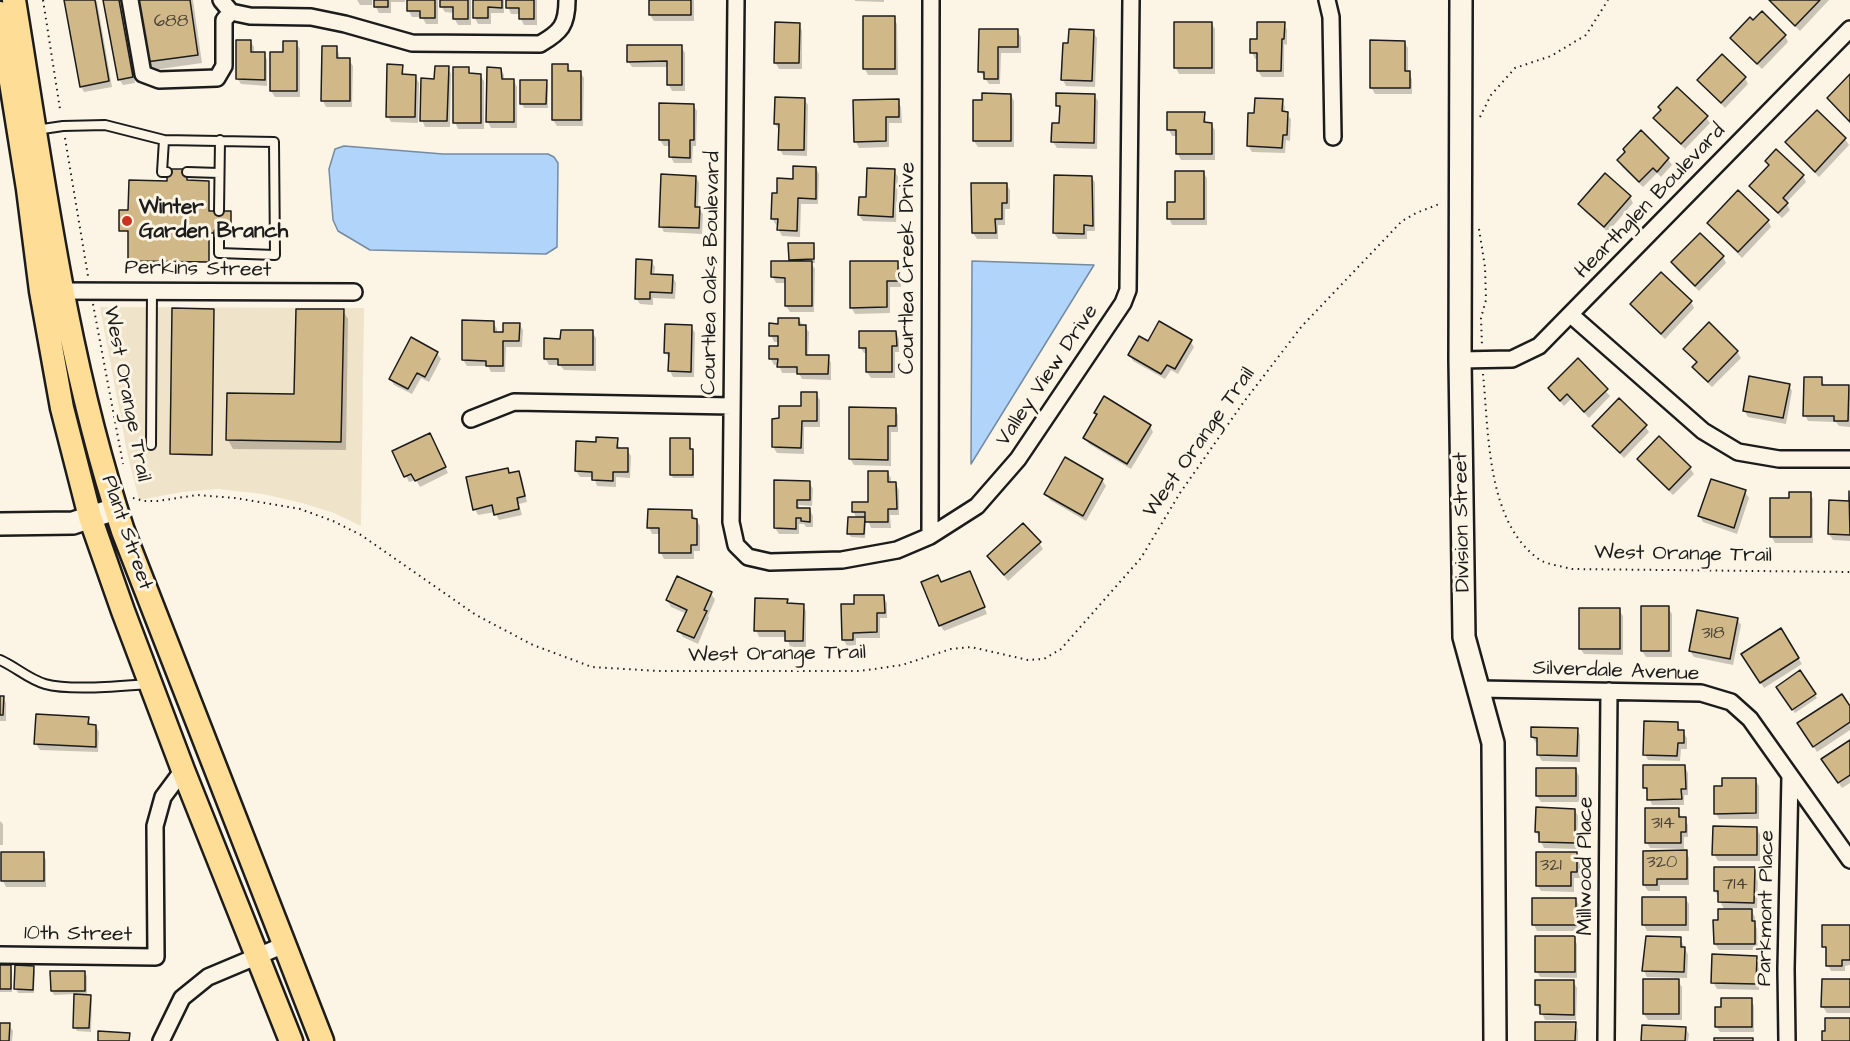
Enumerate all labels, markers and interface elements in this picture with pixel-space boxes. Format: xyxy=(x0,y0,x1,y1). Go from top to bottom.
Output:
house number: 688 xyxy=(154,11,188,33)
street label: Hearthglen Boulevard xyxy=(1571,119,1731,285)
street label: Courtlea Oaks Boulevard xyxy=(697,151,727,395)
street label: Courtlea Creek Drive xyxy=(896,162,922,374)
place label: Winter Garden Branch xyxy=(139,196,288,246)
marker: Winter Garden Branch xyxy=(120,214,134,228)
street label: Perkins Street xyxy=(124,256,272,284)
street label: Valley View Drive xyxy=(991,300,1105,452)
street label: West Orange Trail xyxy=(97,304,155,484)
street label: West Orange Trail xyxy=(1139,363,1261,523)
street label: Division Street xyxy=(1449,452,1477,592)
street label: Plant Street xyxy=(95,472,157,594)
street label: West Orange Trail xyxy=(1594,541,1772,569)
house number: 318 xyxy=(1701,623,1725,645)
street label: West Orange Trail xyxy=(688,641,866,669)
street label: Silverdale Avenue xyxy=(1532,657,1700,687)
street label: Millwood Place xyxy=(1574,797,1600,935)
house number: 314 xyxy=(1651,813,1675,835)
street label: Parkmont Place xyxy=(1753,830,1781,986)
house number: 320 xyxy=(1647,852,1677,874)
house number: 321 xyxy=(1540,855,1562,877)
house number: 714 xyxy=(1722,874,1748,896)
street label: 10th Street xyxy=(24,921,132,949)

